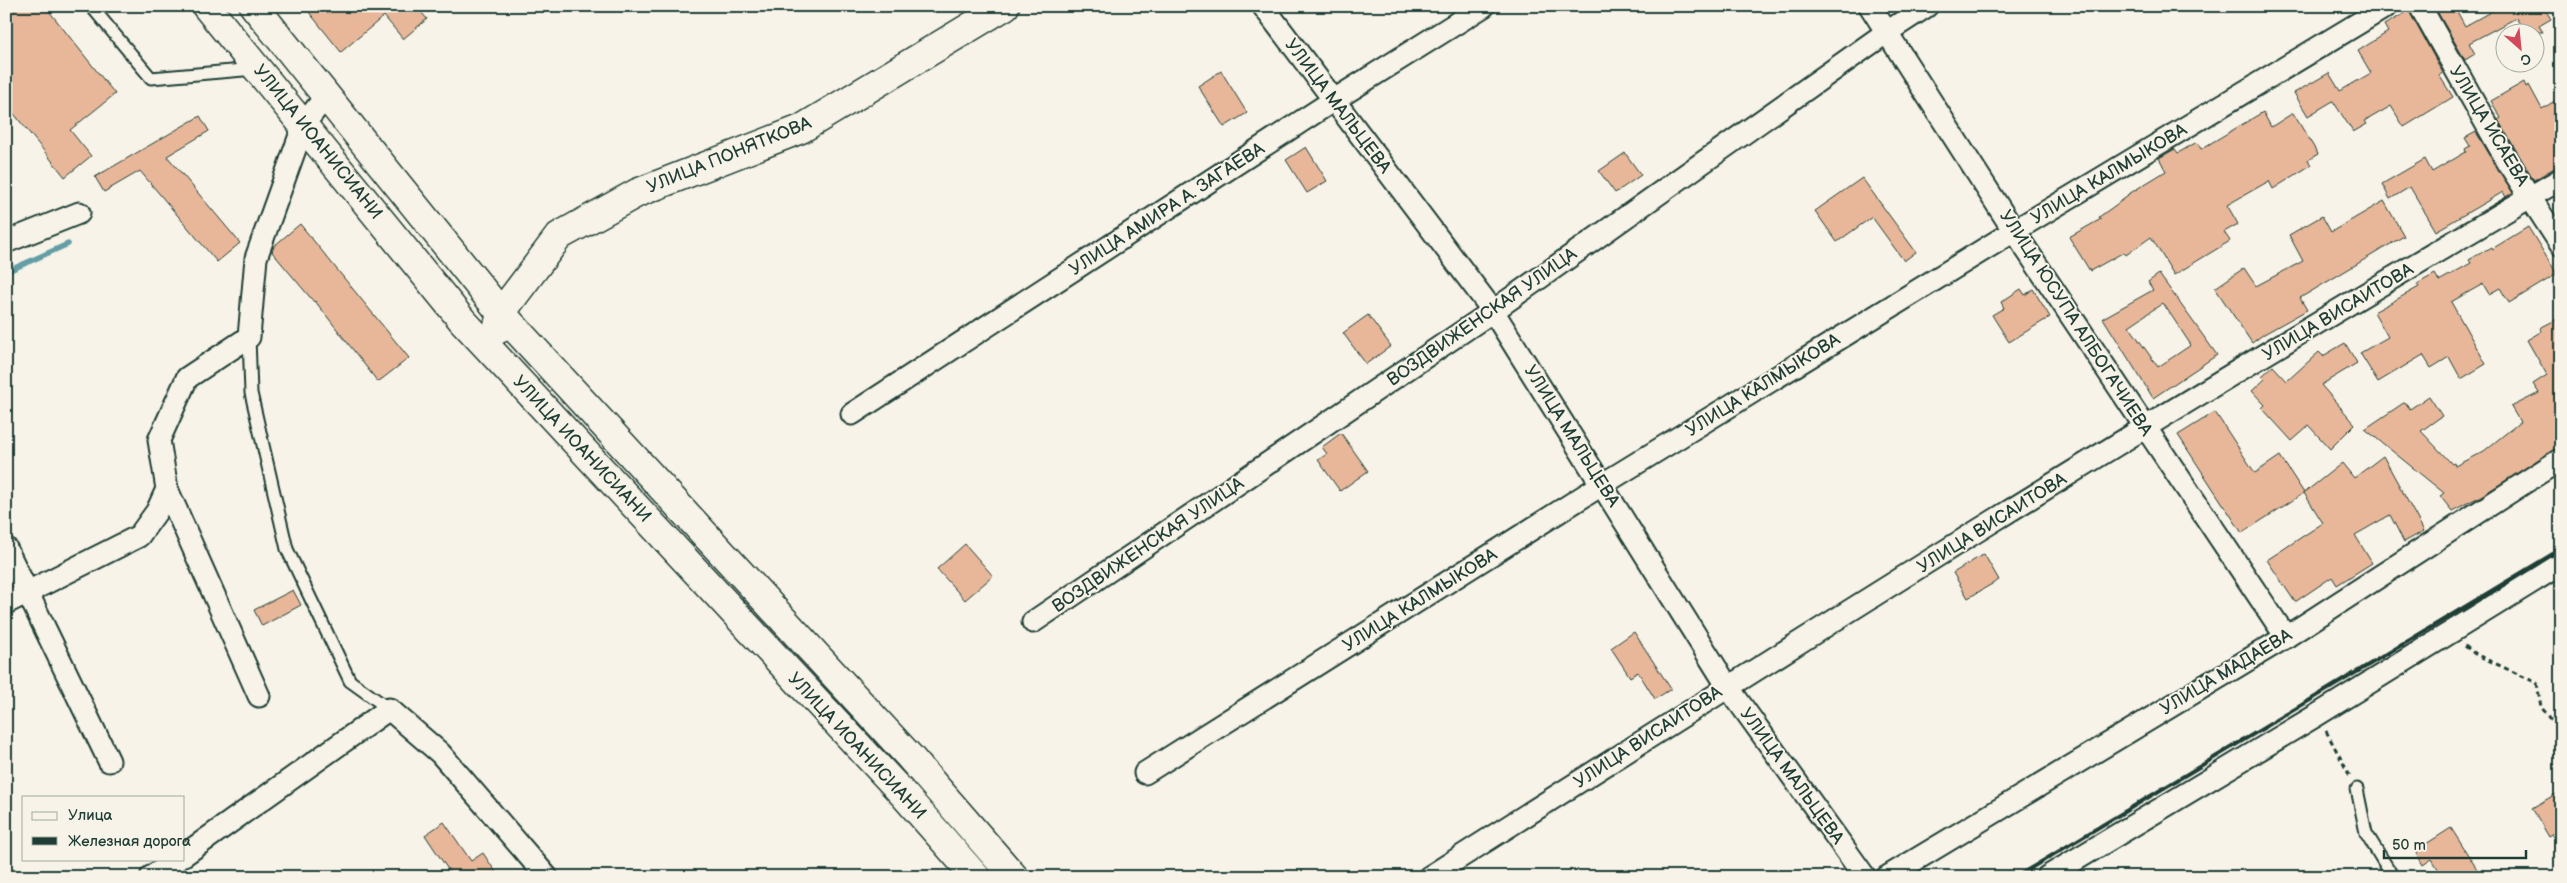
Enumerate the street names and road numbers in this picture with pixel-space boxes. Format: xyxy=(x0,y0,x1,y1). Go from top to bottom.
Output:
street label: УЛИЦА МАЛЬЦЕВА xyxy=(1280,34,1396,178)
street label: УЛИЦА ИОАНИСИАНИ xyxy=(249,60,387,224)
street label: УЛИЦА ИСАЕВА xyxy=(2445,62,2533,190)
street label: УЛИЦА ПОНЯТКОВА xyxy=(644,112,814,198)
street label: УЛИЦА КАЛМЫКОВА xyxy=(2027,119,2191,229)
street label: УЛИЦА АМИРА А. ЗАГАЕВА xyxy=(1066,138,1268,280)
street label: УЛИЦА ЮСУПА АЛБОГАЧИЕВА xyxy=(1995,206,2157,440)
street label: ВОЗДВИЖЕНСКАЯ УЛИЦА xyxy=(1383,243,1581,391)
street label: УЛИЦА ВИСАИТОВА xyxy=(2259,259,2417,365)
street label: УЛИЦА КАЛМЫКОВА xyxy=(1682,329,1844,441)
street label: УЛИЦА МАЛЬЦЕВА xyxy=(1520,361,1624,511)
street label: УЛИЦА ИОАНИСИАНИ xyxy=(509,371,655,527)
street label: УЛИЦА ВИСАИТОВА xyxy=(1913,468,2071,577)
street label: ВОЗДВИЖЕНСКАЯ УЛИЦА xyxy=(1048,473,1248,617)
street label: УЛИЦА КАЛМЫКОВА xyxy=(1339,544,1501,656)
street label: УЛИЦА МАДАЕВА xyxy=(2156,624,2296,720)
street label: УЛИЦА ИОАНИСИАНИ xyxy=(784,668,930,824)
street label: УЛИЦА ВИСАИТОВА xyxy=(1570,681,1726,793)
street label: УЛИЦА МАЛЬЦЕВА xyxy=(1736,704,1849,848)

